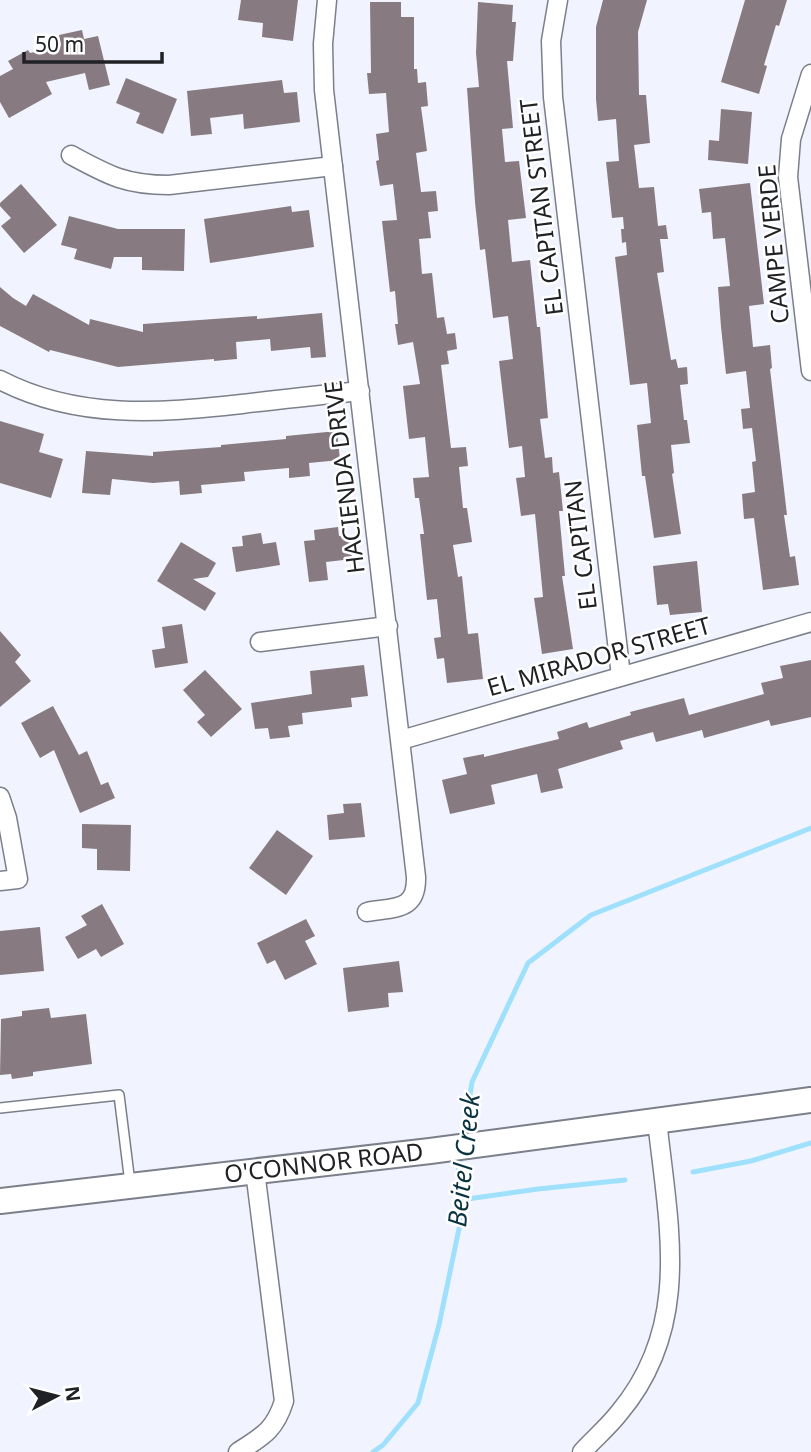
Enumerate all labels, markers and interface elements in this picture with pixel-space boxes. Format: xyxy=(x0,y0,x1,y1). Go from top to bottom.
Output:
scale bar xyxy=(24,21,163,65)
text: 50 m xyxy=(35,30,84,58)
street label: EL CAPITAN STREET xyxy=(511,96,570,318)
street label: CAMPE VERDE xyxy=(749,163,796,325)
street label: HACIENDA DRIVE xyxy=(315,379,372,576)
street label: EL CAPITAN xyxy=(555,478,604,612)
street label: EL MIRADOR STREET xyxy=(483,608,715,703)
water label: Beitel Creek xyxy=(438,1090,488,1229)
street label: O'CONNOR ROAD xyxy=(222,1134,425,1190)
north arrow xyxy=(21,1361,91,1431)
text: N xyxy=(59,1385,87,1403)

